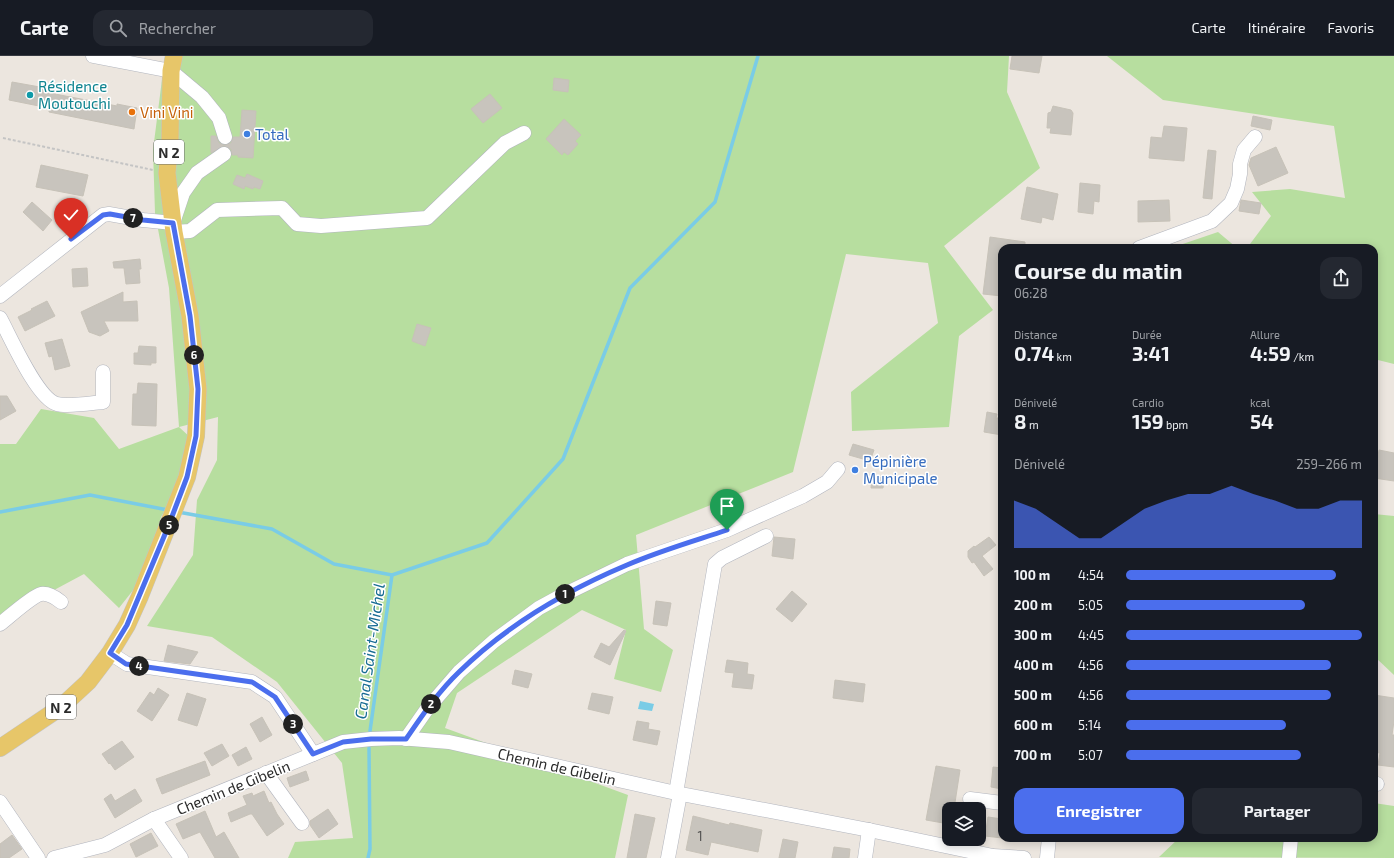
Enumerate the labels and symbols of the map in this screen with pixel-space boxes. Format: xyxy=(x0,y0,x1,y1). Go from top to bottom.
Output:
place label: Résidence Moutouchi xyxy=(38,77,111,112)
marker: Résidence Moutouchi xyxy=(25,90,35,100)
place label: Vini Vini xyxy=(140,103,194,121)
marker: Vini Vini xyxy=(127,107,137,117)
place label: Total xyxy=(255,125,289,143)
marker: Total xyxy=(242,129,252,139)
road number: N 2 xyxy=(154,140,184,164)
pin xyxy=(54,198,88,239)
pin: 7 xyxy=(123,208,143,228)
pin: 6 xyxy=(184,345,204,365)
place label: Pépinière Municipale xyxy=(863,452,938,487)
marker: Pépinière Municipale xyxy=(850,465,860,475)
pin xyxy=(710,489,744,530)
pin: 5 xyxy=(159,515,179,535)
water label: Canal Saint-Michel xyxy=(350,582,388,720)
pin: 1 xyxy=(555,584,575,604)
pin: 4 xyxy=(129,656,149,676)
pin: 2 xyxy=(421,694,441,714)
road number: N 2 xyxy=(46,695,76,719)
pin: 3 xyxy=(283,714,303,734)
street label: Chemin de Gibelin xyxy=(496,744,618,788)
street label: Chemin de Gibelin xyxy=(174,756,292,818)
house number: 1 xyxy=(697,828,703,844)

